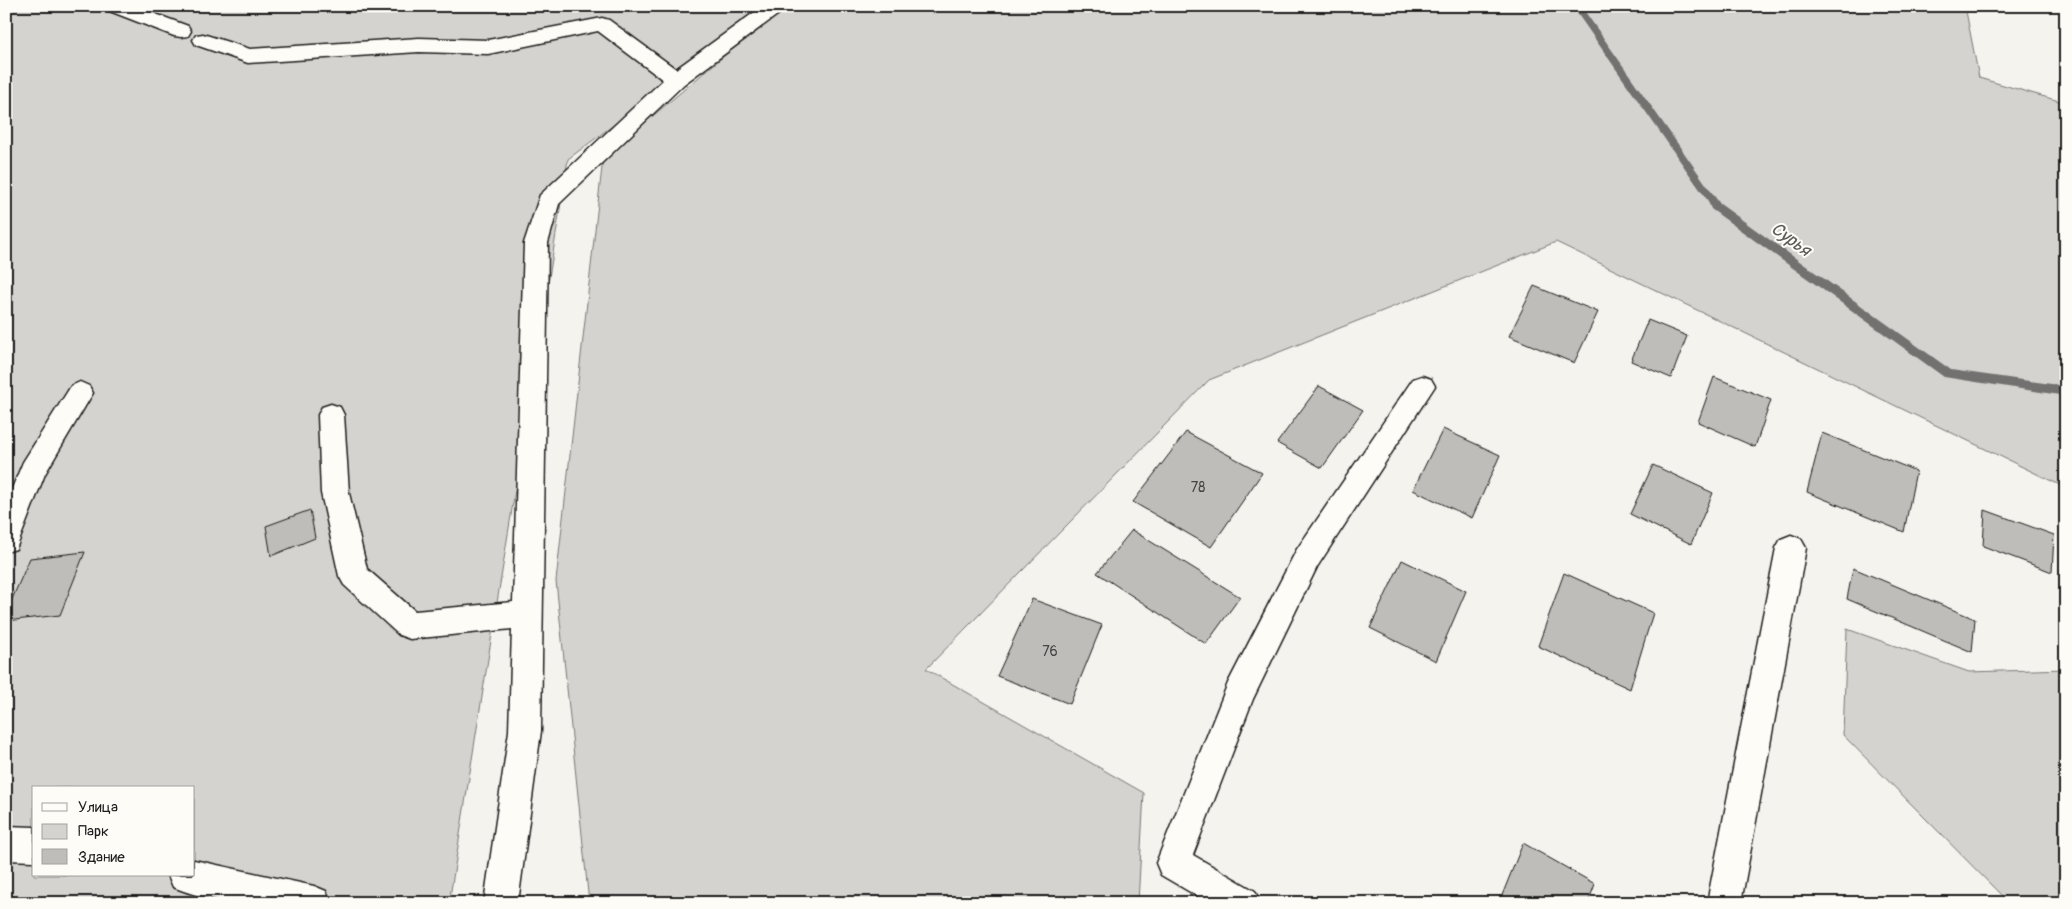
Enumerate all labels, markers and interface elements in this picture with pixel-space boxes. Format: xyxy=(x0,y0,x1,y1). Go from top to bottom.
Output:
water label: Сурья xyxy=(1766,217,1817,263)
house number: 78 xyxy=(1191,479,1205,496)
house number: 76 xyxy=(1042,643,1058,660)
legend xyxy=(32,786,195,876)
text: Улица xyxy=(78,798,118,817)
text: Парк xyxy=(78,822,109,841)
text: Здание xyxy=(78,848,125,867)

